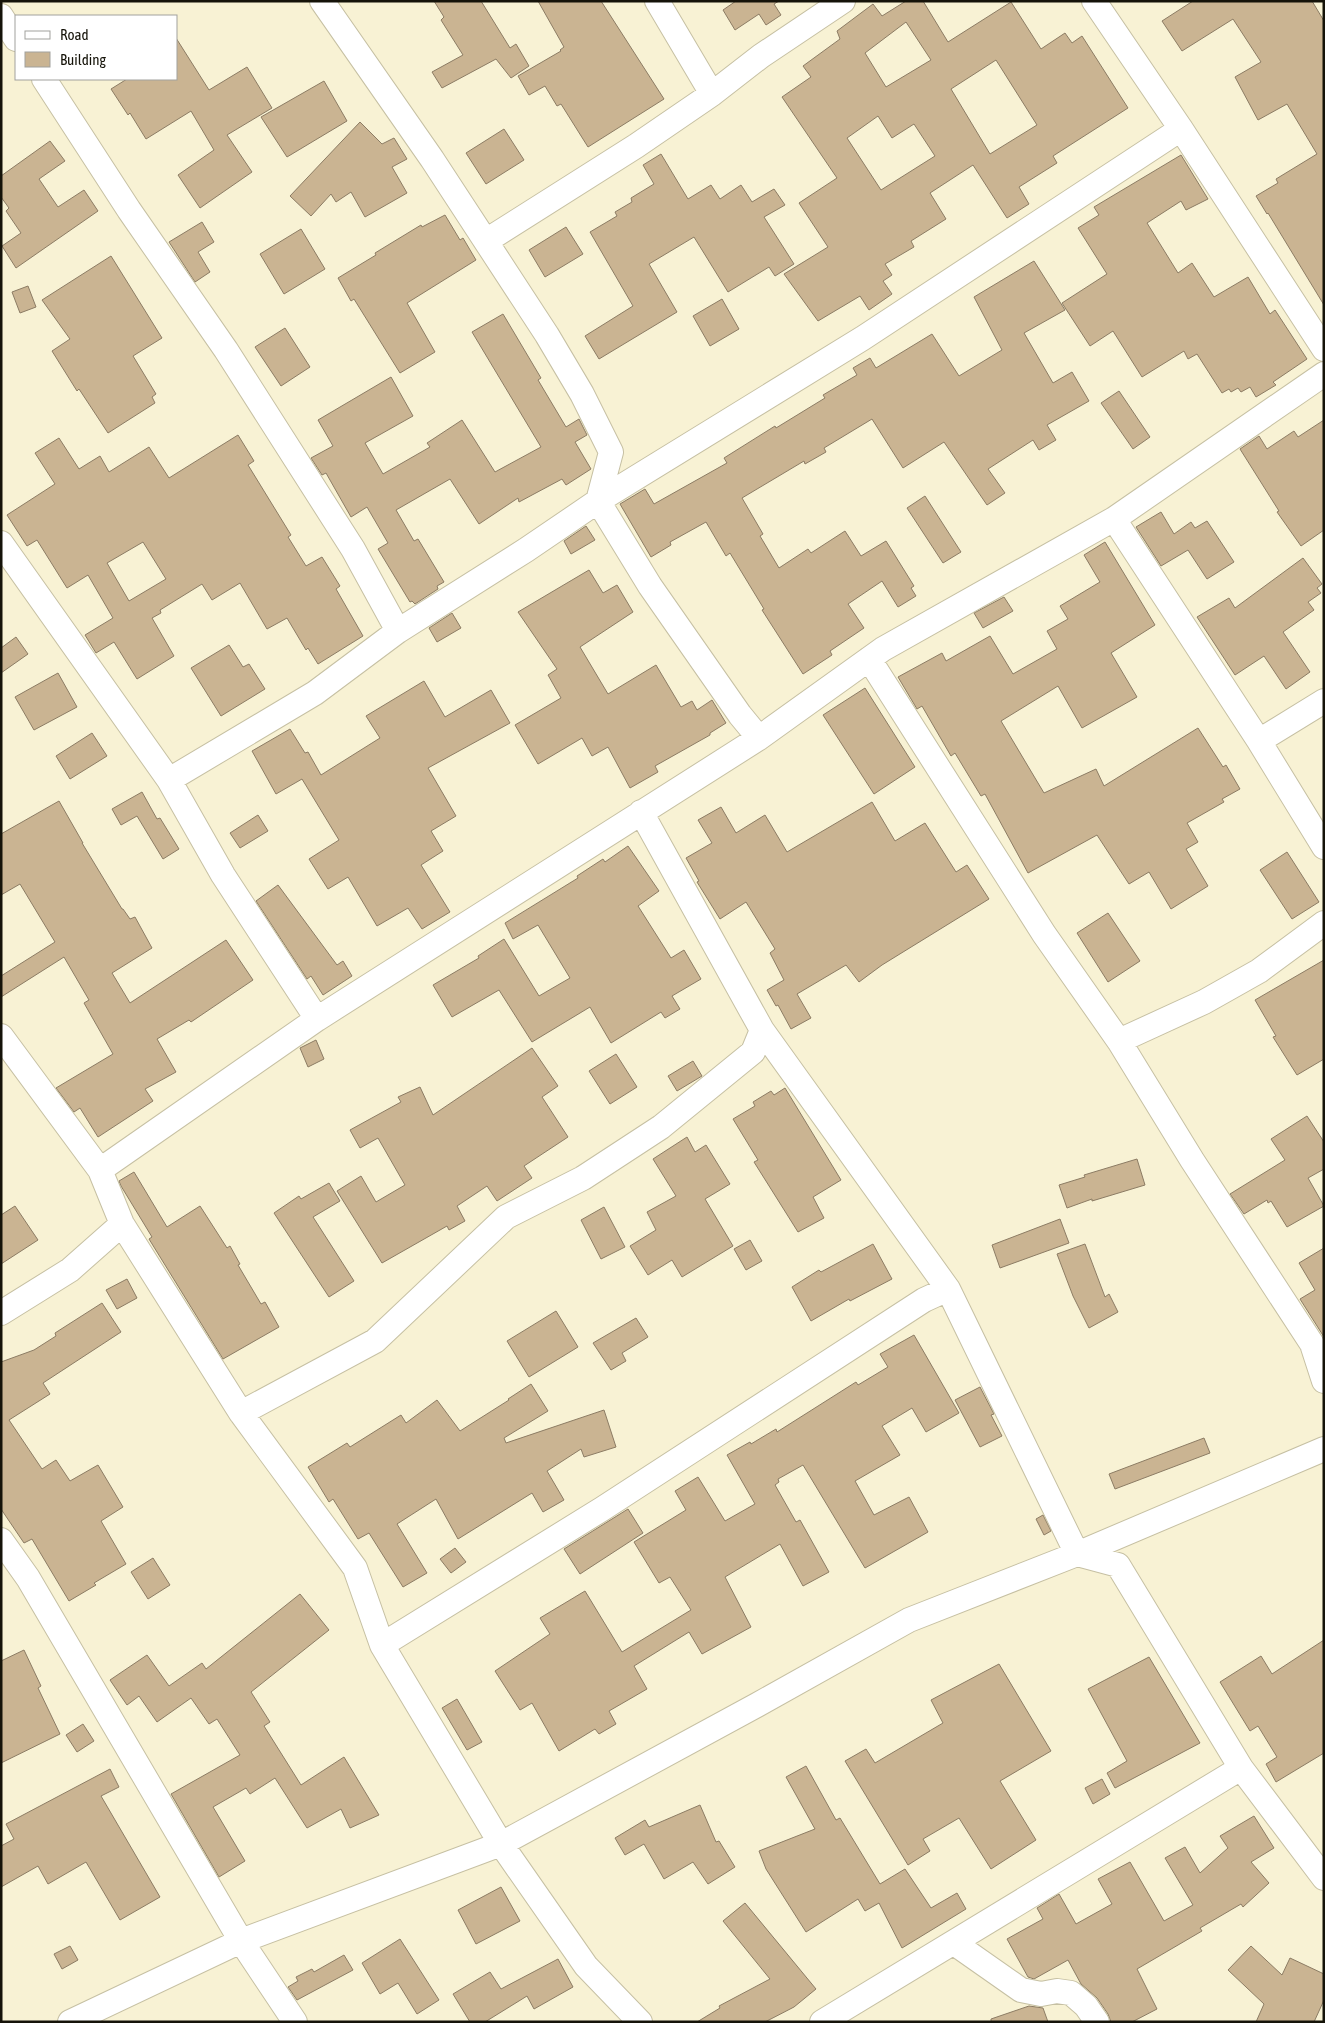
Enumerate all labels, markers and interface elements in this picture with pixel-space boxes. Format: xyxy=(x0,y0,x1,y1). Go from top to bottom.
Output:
legend xyxy=(15,15,178,80)
text: Road xyxy=(60,26,89,43)
text: Building xyxy=(60,51,106,68)

